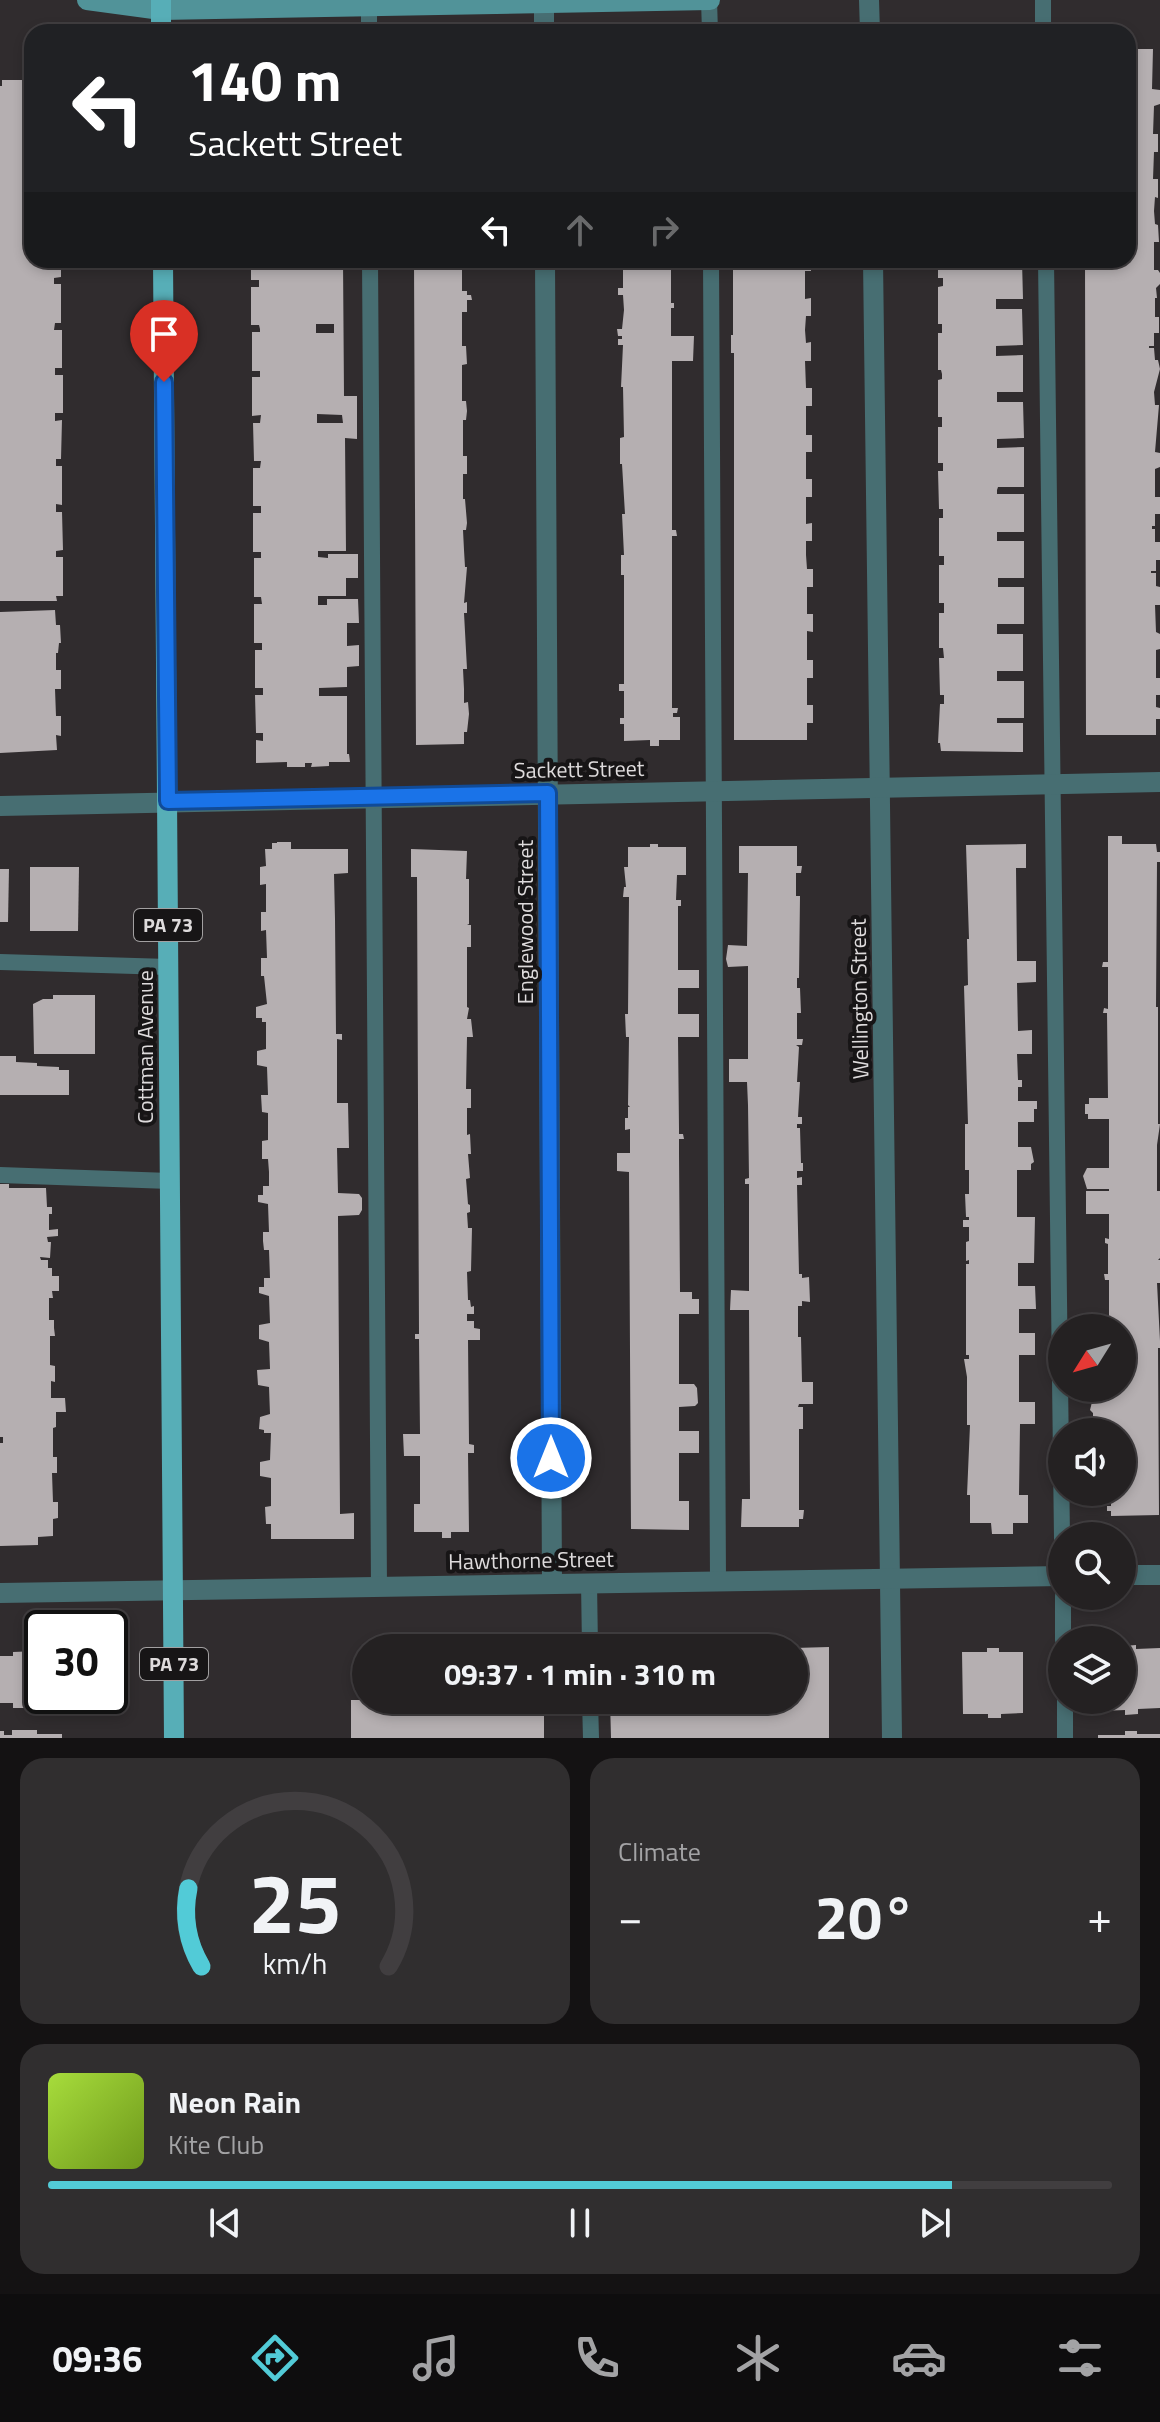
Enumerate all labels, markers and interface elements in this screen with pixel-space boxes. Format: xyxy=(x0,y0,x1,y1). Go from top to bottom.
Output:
text: 140 m xyxy=(188,38,341,123)
icon: left xyxy=(56,56,160,160)
text: Sackett Street xyxy=(188,115,402,170)
icon: left xyxy=(474,208,518,252)
icon: ahead xyxy=(558,208,602,252)
icon: right xyxy=(642,208,686,252)
pin xyxy=(130,300,198,382)
icon: arrive xyxy=(142,312,186,356)
street label: Sackett Street xyxy=(513,751,645,787)
street label: Englewood Street xyxy=(508,839,542,1004)
road number: PA 73 xyxy=(134,909,202,941)
street label: Wellington Street xyxy=(841,918,877,1080)
street label: Cottman Avenue xyxy=(128,970,162,1124)
north arrow xyxy=(1048,1314,1136,1402)
map controls xyxy=(1048,1314,1136,1714)
position arrow xyxy=(509,1416,593,1500)
button: sound xyxy=(1048,1418,1136,1506)
button: search xyxy=(1048,1522,1136,1610)
street label: Hawthorne Street xyxy=(448,1542,614,1578)
speed limit sign: 30 xyxy=(24,1610,128,1714)
button: layers xyxy=(1048,1626,1136,1714)
road number: PA 73 xyxy=(140,1648,208,1680)
text: 09:37 · 1 min · 310 m xyxy=(444,1651,716,1697)
text: Climate xyxy=(618,1832,701,1871)
text: 25 xyxy=(248,1839,342,1965)
text: 20° xyxy=(815,1871,915,1962)
text: − xyxy=(618,1883,643,1950)
text: + xyxy=(1087,1883,1112,1950)
text: km/h xyxy=(263,1942,327,1985)
text: Neon Rain xyxy=(168,2079,301,2125)
text: Kite Club xyxy=(168,2125,264,2164)
icon: previous xyxy=(203,2201,247,2245)
icon: pause xyxy=(558,2201,602,2245)
icon: next xyxy=(913,2201,957,2245)
icon: directions xyxy=(247,2330,303,2386)
icon: music xyxy=(408,2330,464,2386)
icon: phone xyxy=(569,2330,625,2386)
icon: climate xyxy=(730,2330,786,2386)
icon: car xyxy=(891,2330,947,2386)
icon: filters xyxy=(1052,2330,1108,2386)
text: 09:36 xyxy=(52,2331,142,2386)

